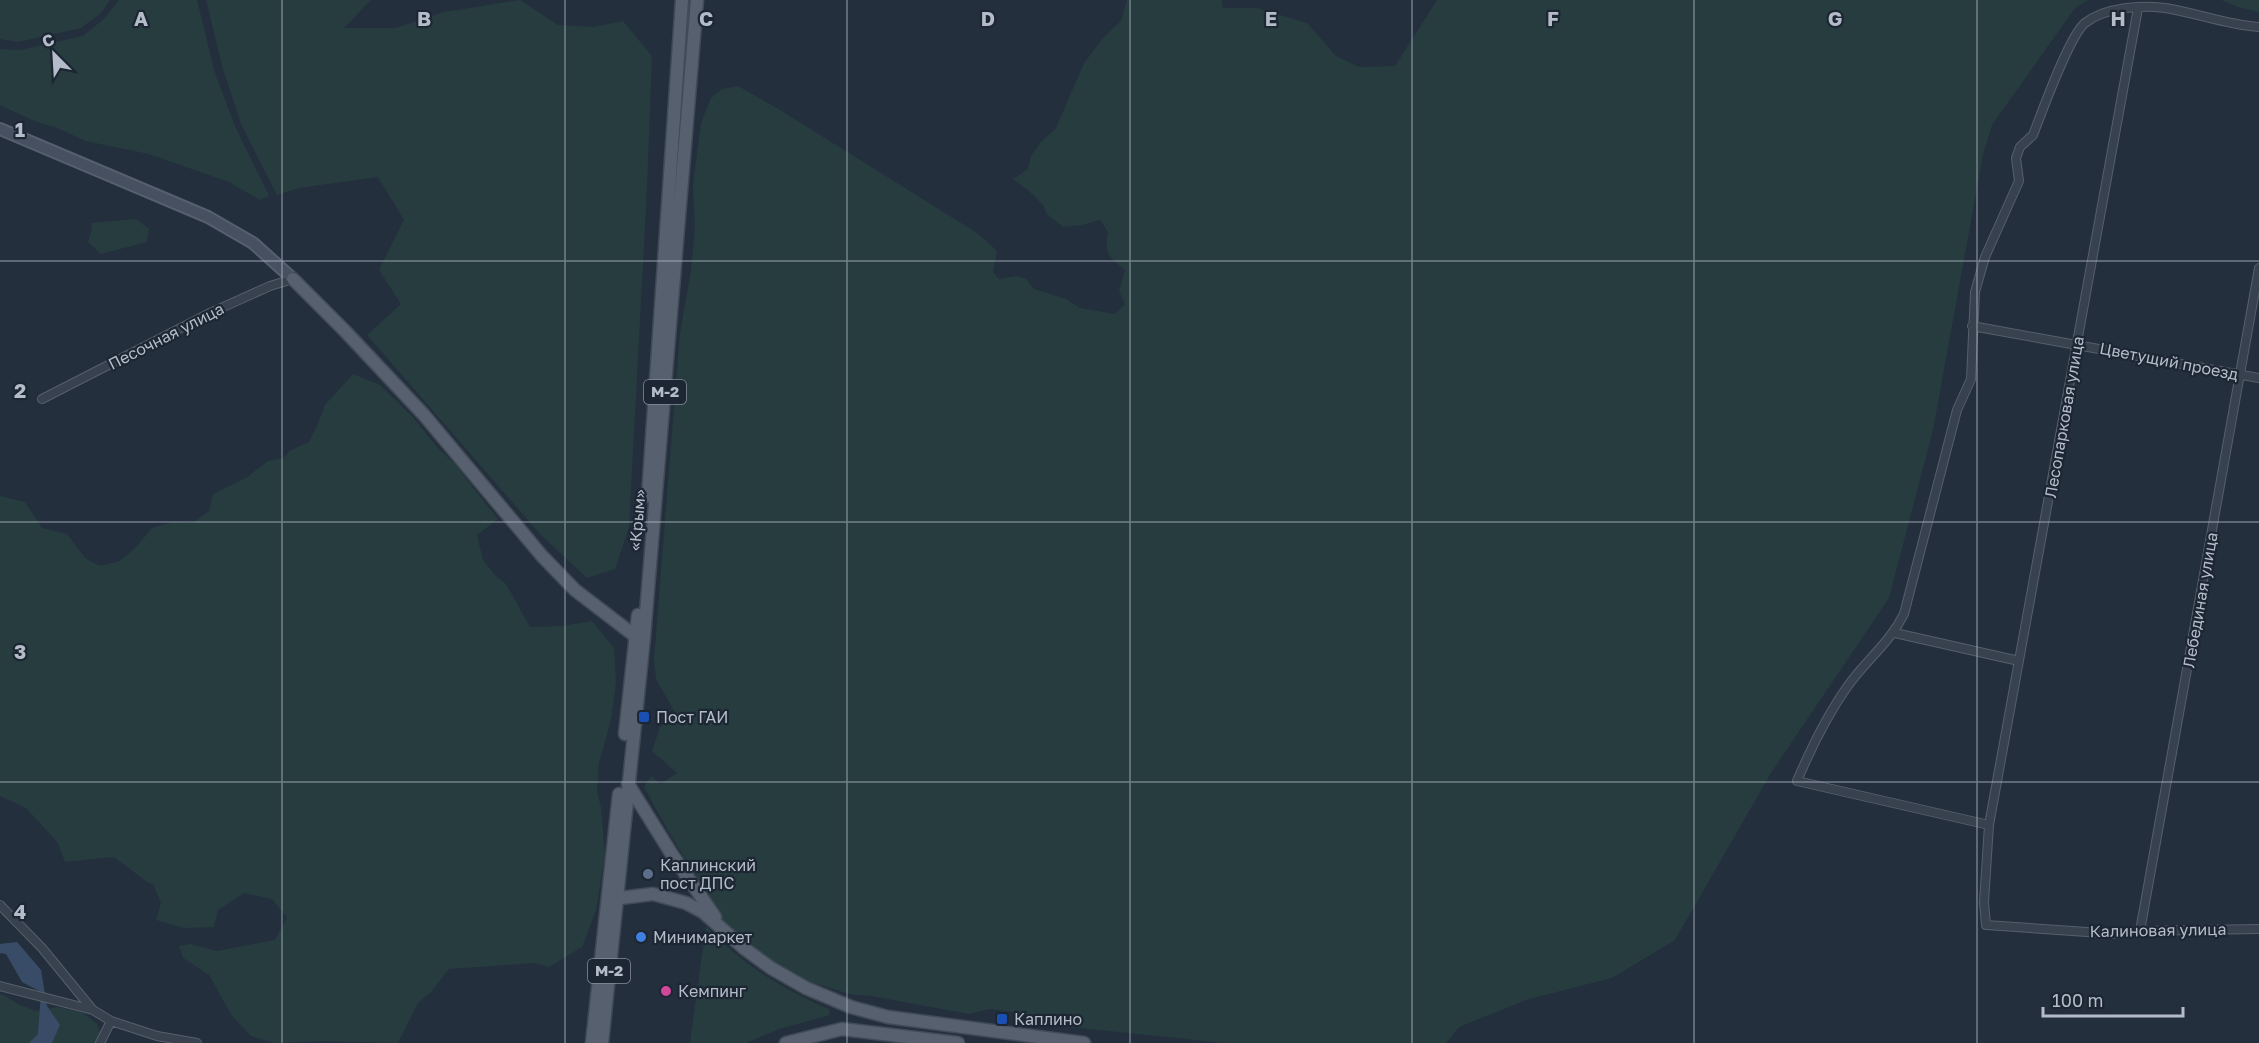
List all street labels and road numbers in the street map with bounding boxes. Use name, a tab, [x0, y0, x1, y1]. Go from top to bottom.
street label: Песочная улица	[105, 298, 227, 374]
street label: Лесопарковая улица	[2040, 334, 2088, 500]
street label: Цветущий проезд	[2098, 338, 2240, 384]
road number: М-2	[644, 380, 686, 404]
street label: «Крым»	[624, 488, 650, 552]
street label: Лебединая улица	[2178, 531, 2222, 669]
street label: Калиновая улица	[2090, 919, 2226, 941]
road number: М-2	[588, 959, 630, 983]

